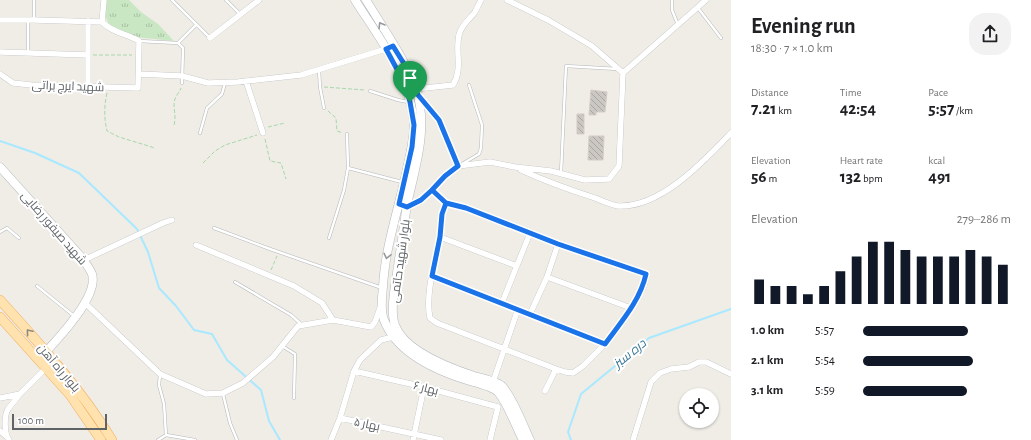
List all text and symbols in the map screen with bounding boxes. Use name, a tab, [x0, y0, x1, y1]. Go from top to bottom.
button: share	[969, 13, 1011, 55]
text: Evening run	[751, 15, 856, 37]
one-way arrow	[378, 22, 386, 29]
text: 18:30 · 7 × 1.0 km	[751, 42, 833, 55]
pin	[393, 61, 427, 102]
icon: arrive	[399, 67, 421, 89]
street label: شهید ایرج براتی	[31, 79, 105, 95]
text: Distance	[751, 87, 788, 98]
text: Time	[840, 87, 862, 98]
text: Pace	[928, 87, 948, 98]
text: 7.21	[751, 100, 776, 117]
text: 42:54	[840, 100, 876, 117]
text: 5:57	[928, 100, 954, 117]
text: km	[776, 105, 792, 116]
text: /km	[954, 105, 973, 116]
text: Elevation	[751, 155, 791, 166]
text: Heart rate	[840, 155, 883, 166]
text: kcal	[928, 155, 945, 166]
text: 56	[751, 168, 767, 185]
text: 132	[840, 168, 861, 185]
text: 491	[928, 168, 951, 185]
text: m	[767, 173, 777, 184]
text: bpm	[861, 173, 883, 184]
street label: شهید صیفور رضایی	[18, 189, 89, 268]
text: Elevation	[751, 213, 798, 226]
text: 279–286 m	[957, 213, 1011, 226]
street label: بلوار شهید حاتمی	[388, 219, 413, 304]
one-way arrow	[383, 252, 392, 259]
text: 1.0 km	[751, 324, 784, 337]
text: 5:57	[815, 324, 834, 337]
one-way arrow	[26, 329, 33, 336]
water label: دره سبز	[610, 337, 649, 372]
street label: بلوار راه آهن	[35, 341, 83, 395]
text: 2.1 km	[751, 354, 784, 367]
text: 5:54	[815, 354, 835, 367]
street label: بهار ۶	[412, 379, 440, 398]
text: 3.1 km	[751, 384, 783, 397]
text: 5:59	[815, 384, 835, 397]
map controls	[679, 388, 719, 428]
button: locate	[679, 388, 719, 428]
scale bar	[12, 412, 107, 431]
text: 100 m	[18, 415, 44, 426]
street label: بهار ۵	[353, 415, 381, 434]

